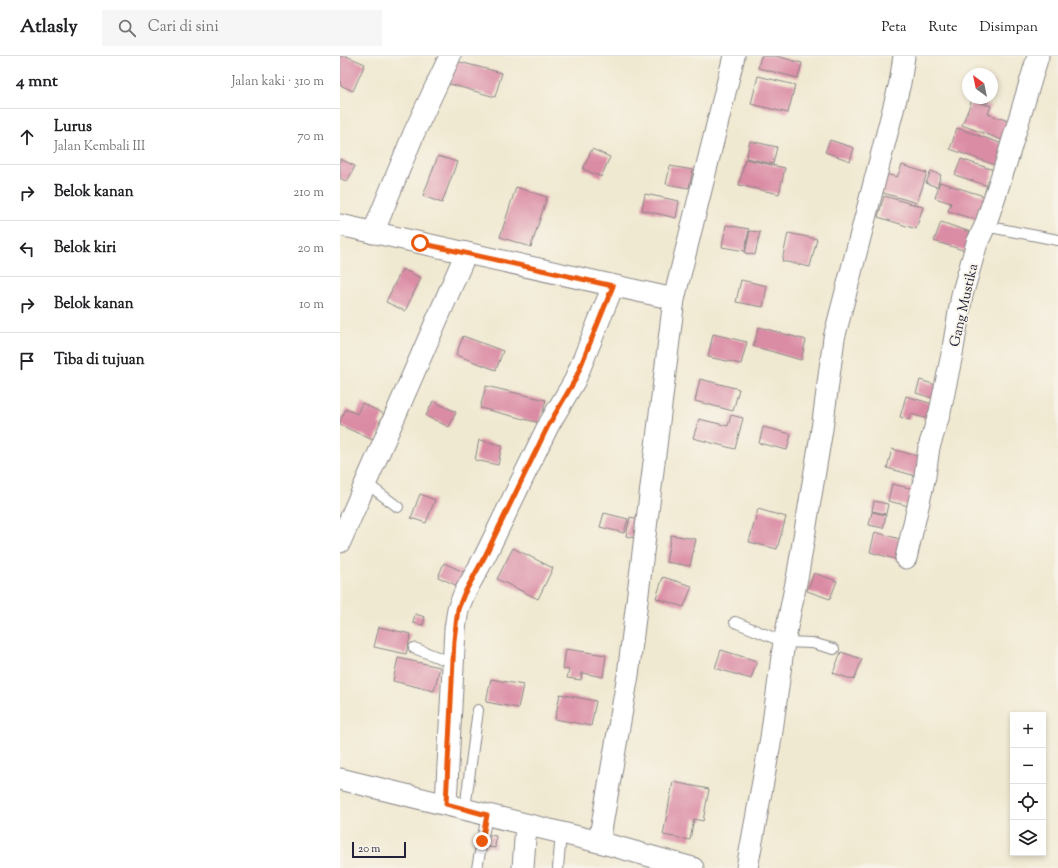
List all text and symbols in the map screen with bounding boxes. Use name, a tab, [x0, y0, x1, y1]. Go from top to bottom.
search box	[102, 10, 382, 46]
text: Atlasly	[20, 14, 78, 41]
icon: search	[116, 17, 138, 39]
text: Cari di sini	[148, 17, 219, 38]
text: Peta	[881, 18, 906, 38]
text: Rute	[928, 18, 958, 38]
text: Disimpan	[980, 18, 1038, 38]
north arrow	[962, 68, 998, 104]
text: 4 mnt	[16, 70, 58, 94]
text: Jalan kaki · 310 m	[232, 73, 324, 91]
text: Lurus	[54, 117, 92, 138]
icon: ahead	[16, 126, 38, 148]
text: 70 m	[297, 128, 324, 146]
text: Jalan Kembali III	[54, 138, 145, 156]
icon: right	[16, 182, 38, 204]
text: Belok kanan	[54, 182, 134, 203]
text: 210 m	[293, 184, 324, 202]
route start	[411, 234, 429, 252]
icon: left	[16, 238, 38, 260]
text: Belok kiri	[54, 238, 116, 259]
text: 20 m	[298, 240, 324, 258]
street label: Gang Mustika	[946, 261, 984, 349]
icon: right	[16, 294, 38, 316]
text: Belok kanan	[54, 294, 134, 315]
text: 10 m	[299, 296, 324, 314]
icon: arrive	[16, 350, 38, 372]
text: Tiba di tujuan	[54, 350, 145, 371]
map controls	[1010, 712, 1046, 856]
button: +	[1010, 712, 1046, 748]
button: −	[1010, 748, 1046, 784]
button: locate	[1010, 784, 1046, 820]
button: layers	[1010, 820, 1046, 856]
route end	[473, 832, 491, 850]
scale bar	[352, 840, 406, 859]
text: 20 m	[358, 841, 380, 857]

